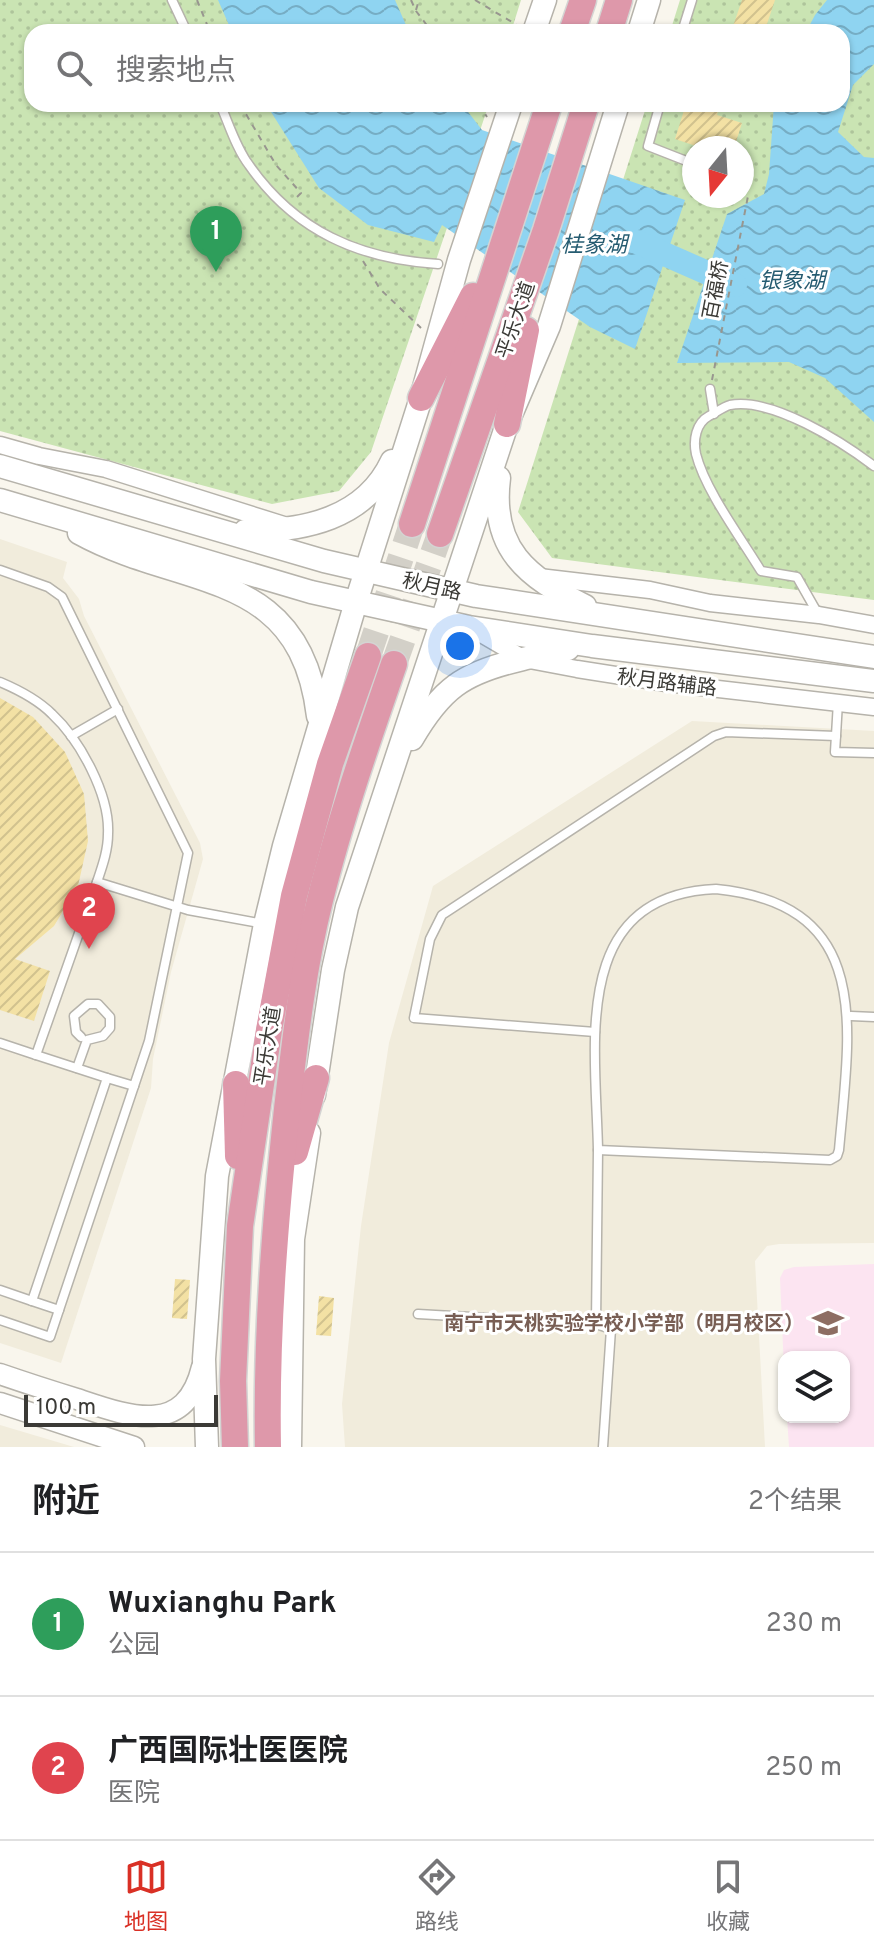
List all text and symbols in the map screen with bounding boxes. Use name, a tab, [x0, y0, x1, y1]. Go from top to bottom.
search box	[24, 24, 850, 112]
icon: search	[52, 46, 96, 90]
text: 搜索地点	[116, 54, 236, 91]
north arrow	[682, 136, 754, 208]
pin: 1	[190, 206, 242, 272]
water label: 桂象湖	[561, 233, 630, 260]
street label: 百福桥	[698, 258, 735, 322]
water label: 银象湖	[759, 269, 828, 296]
street label: 平乐大道	[492, 279, 542, 363]
street label: 秋月路	[399, 569, 464, 607]
your location	[440, 626, 480, 666]
street label: 秋月路辅路	[616, 665, 718, 703]
pin: 2	[63, 883, 115, 949]
street label: 平乐大道	[250, 1005, 288, 1088]
school or university icon: 南宁市天桃实验学校小学部（明月校区）	[811, 1306, 845, 1340]
place label: 南宁市天桃实验学校小学部（明月校区）	[444, 1312, 804, 1338]
map controls	[778, 1351, 850, 1423]
button: layers	[778, 1351, 850, 1423]
scale bar	[24, 1391, 218, 1427]
text: 100 m	[36, 1395, 96, 1422]
text: 附近	[32, 1482, 100, 1525]
text: 2个结果	[748, 1486, 842, 1519]
text: Wuxianghu Park	[108, 1586, 337, 1623]
text: 1	[53, 1608, 63, 1641]
text: 230 m	[766, 1608, 842, 1641]
text: 公园	[108, 1630, 160, 1663]
text: 广西国际壮医医院	[108, 1734, 348, 1771]
text: 2	[50, 1752, 66, 1785]
text: 250 m	[765, 1752, 842, 1785]
text: 医院	[108, 1778, 160, 1811]
tab: 地图	[124, 1855, 168, 1937]
tab: 路线	[415, 1855, 459, 1937]
tab: 收藏	[706, 1855, 750, 1937]

